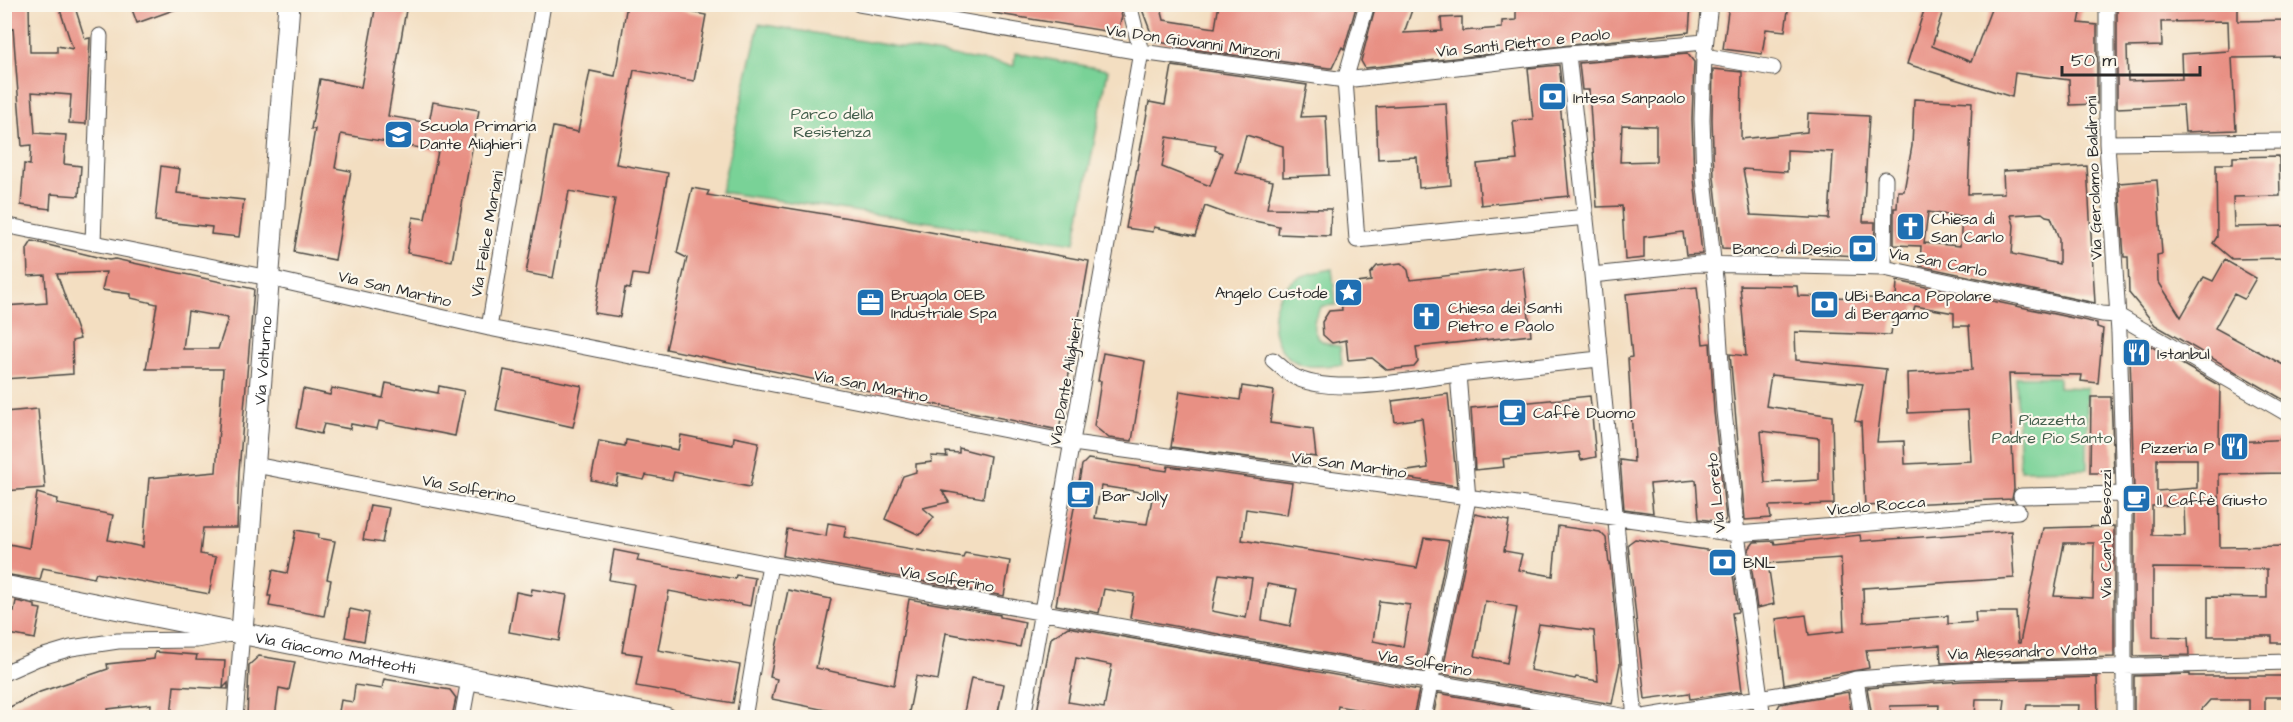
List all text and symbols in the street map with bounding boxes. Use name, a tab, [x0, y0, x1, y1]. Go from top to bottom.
street label: Via Don Giovanni Minzoni	[1104, 19, 1282, 65]
street label: Via Santi Pietro e Paolo	[1435, 23, 1611, 63]
scale bar	[2062, 39, 2200, 77]
text: 50 m	[2071, 48, 2116, 73]
bank icon: Intesa Sanpaolo	[1536, 81, 1568, 113]
place label: Intesa Sanpaolo	[1573, 87, 1685, 109]
street label: Via Gerolamo Baldironi	[2080, 95, 2108, 260]
park label: Parco della Resistenza	[791, 103, 873, 143]
place label: Scuola Primaria Dante Alighieri	[420, 115, 536, 156]
school or university icon: Scuola Primaria Dante Alighieri	[383, 118, 415, 150]
street label: Via Felice Mariani	[465, 169, 509, 299]
place label: Chiesa di San Carlo	[1931, 208, 2004, 248]
church icon: Chiesa di San Carlo	[1894, 211, 1926, 243]
bank icon: Banco di Desio	[1846, 232, 1878, 264]
place label: Banco di Desio	[1732, 238, 1841, 260]
street label: Via San Carlo	[1887, 242, 1989, 282]
street label: Via San Martino	[336, 265, 454, 313]
place icon: Angelo Custode	[1333, 276, 1365, 308]
place label: Angelo Custode	[1215, 282, 1328, 305]
place label: Brugola OEB Industriale Spa	[891, 284, 997, 324]
place label: UBi Banca Popolare di Bergamo	[1845, 285, 1992, 326]
office icon: Brugola OEB Industriale Spa	[854, 287, 886, 319]
bank icon: UBi Banca Popolare di Bergamo	[1808, 288, 1840, 320]
place label: Chiesa dei Santi Pietro e Paolo	[1448, 297, 1562, 337]
church icon: Chiesa dei Santi Pietro e Paolo	[1411, 300, 1443, 332]
street label: Via Volturno	[249, 316, 278, 406]
street label: Via Dante Alighieri	[1044, 316, 1089, 448]
restaurant icon: Istanbul	[2120, 337, 2152, 369]
place label: Istanbul	[2157, 343, 2210, 365]
street label: Via San Martino	[812, 364, 930, 408]
cafe icon: Caffè Duomo	[1496, 396, 1528, 428]
place label: Caffè Duomo	[1533, 402, 1635, 424]
park label: Piazzetta Padre Pio Santo	[1992, 409, 2112, 449]
restaurant icon: Pizzeria P	[2219, 431, 2251, 463]
place label: Pizzeria P	[2141, 437, 2214, 459]
street label: Via San Martino	[1290, 446, 1408, 484]
street label: Via Loreto	[1701, 452, 1731, 534]
street label: Via Solferino	[420, 469, 518, 509]
street label: Via Carlo Besozzi	[2095, 469, 2117, 598]
cafe icon: Bar Jolly	[1065, 479, 1097, 511]
cafe icon: Il Caffè Giusto	[2120, 483, 2152, 515]
place label: Bar Jolly	[1102, 485, 1168, 508]
place label: Il Caffè Giusto	[2157, 489, 2267, 511]
street label: Vicolo Rocca	[1826, 491, 1926, 521]
bank icon: BNL	[1706, 546, 1738, 578]
place label: BNL	[1743, 552, 1775, 574]
street label: Via Solferino	[898, 560, 996, 598]
street label: Via Giacomo Matteotti	[253, 626, 418, 680]
street label: Via Alessandro Volta	[1947, 638, 2097, 666]
street label: Via Solferino	[1376, 644, 1474, 682]

